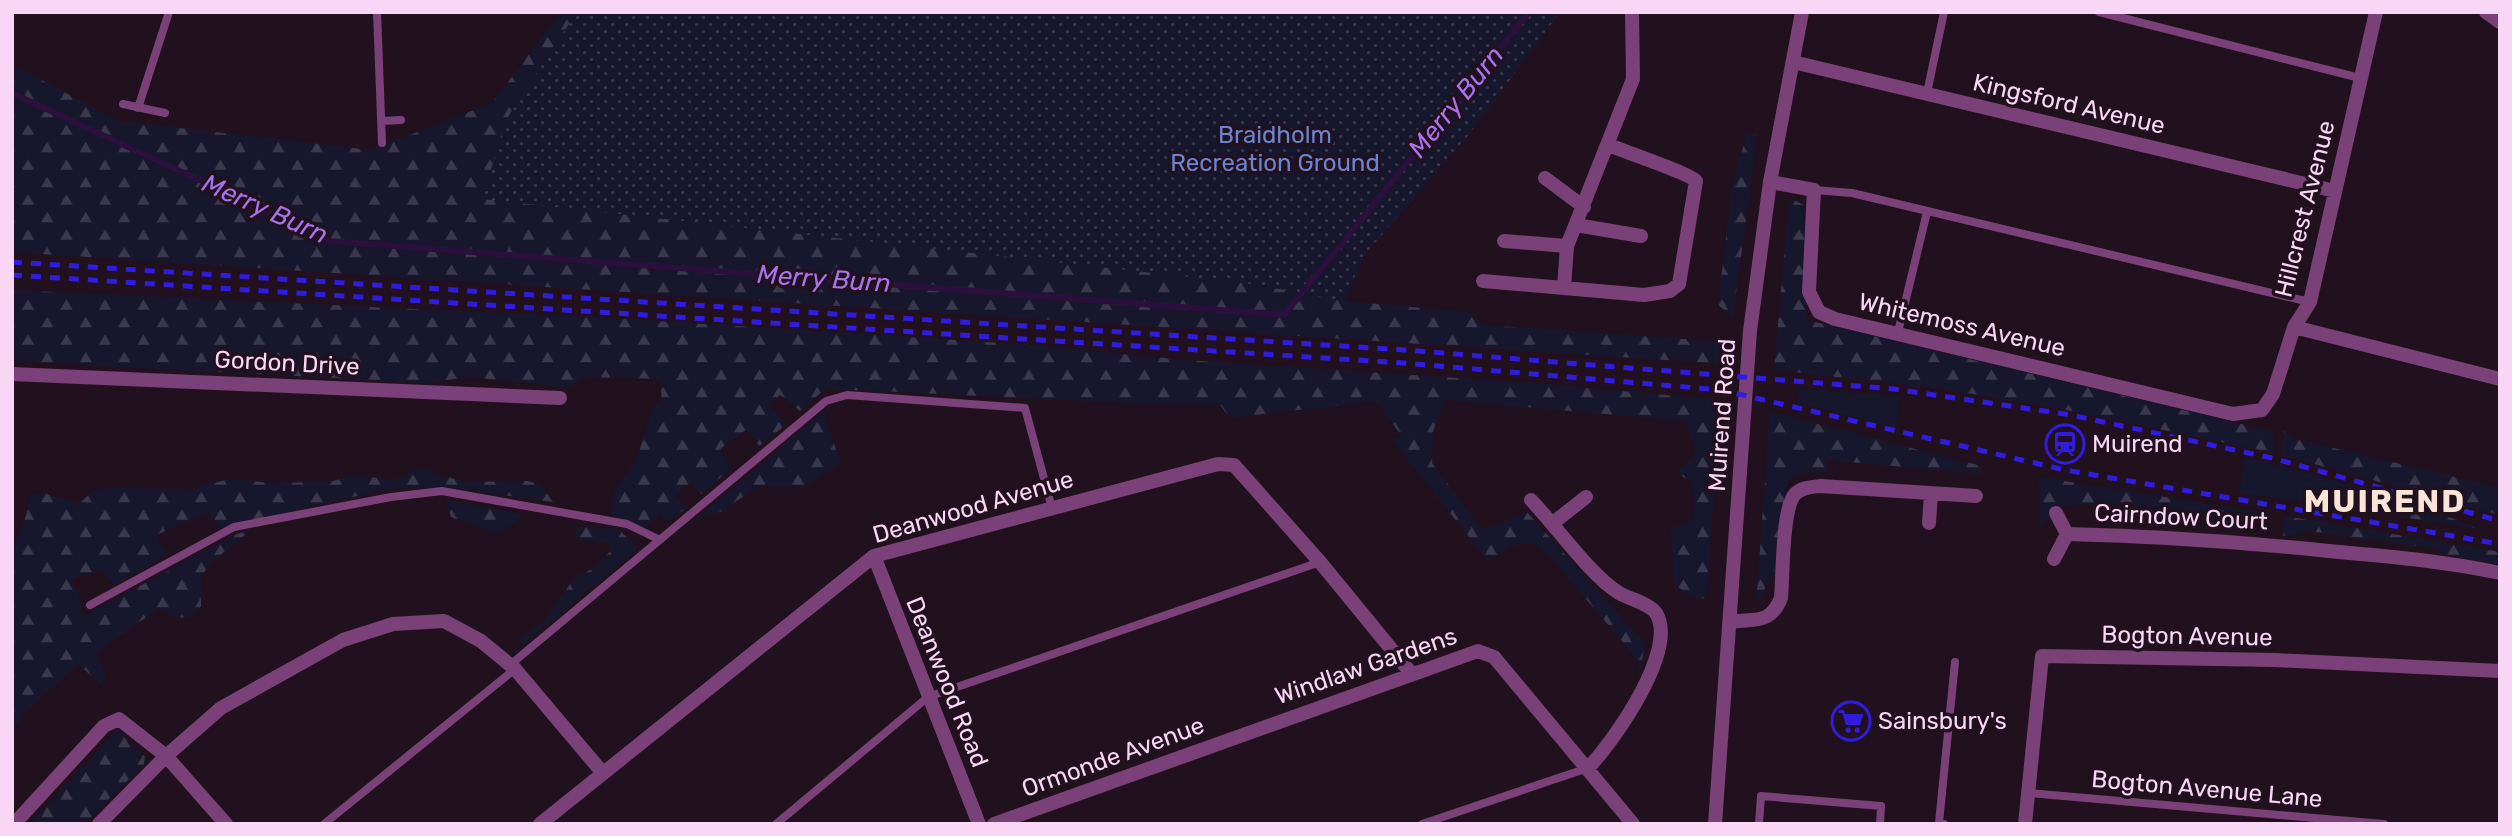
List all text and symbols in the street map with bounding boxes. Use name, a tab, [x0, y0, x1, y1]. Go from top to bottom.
water label: Merry Burn	[1402, 40, 1510, 164]
street label: Kingsford Avenue	[1970, 68, 2168, 140]
street label: Hillcrest Avenue	[2270, 118, 2340, 300]
park label: Braidholm Recreation Ground	[1170, 121, 1380, 177]
water label: Merry Burn	[197, 168, 333, 250]
water label: Merry Burn	[756, 259, 892, 299]
street label: Whitemoss Avenue	[1856, 288, 2068, 362]
street label: Muirend Road	[1703, 338, 1741, 492]
street label: Gordon Drive	[214, 345, 360, 381]
station icon: Muirend	[2044, 423, 2086, 465]
place label: Muirend	[2092, 430, 2182, 458]
street label: Deanwood Avenue	[869, 465, 1077, 549]
district label: MUIREND	[2304, 482, 2466, 520]
street label: Cairndow Court	[2094, 498, 2268, 536]
street label: Deanwood Road	[900, 593, 994, 771]
street label: Bogton Avenue	[2101, 621, 2273, 651]
street label: Windlaw Gardens	[1271, 622, 1461, 710]
supermarket icon: Sainsbury's	[1830, 700, 1872, 742]
place label: Sainsbury's	[1878, 707, 2007, 735]
street label: Ormonde Avenue	[1018, 711, 1208, 803]
street label: Bogton Avenue Lane	[2090, 765, 2324, 813]

